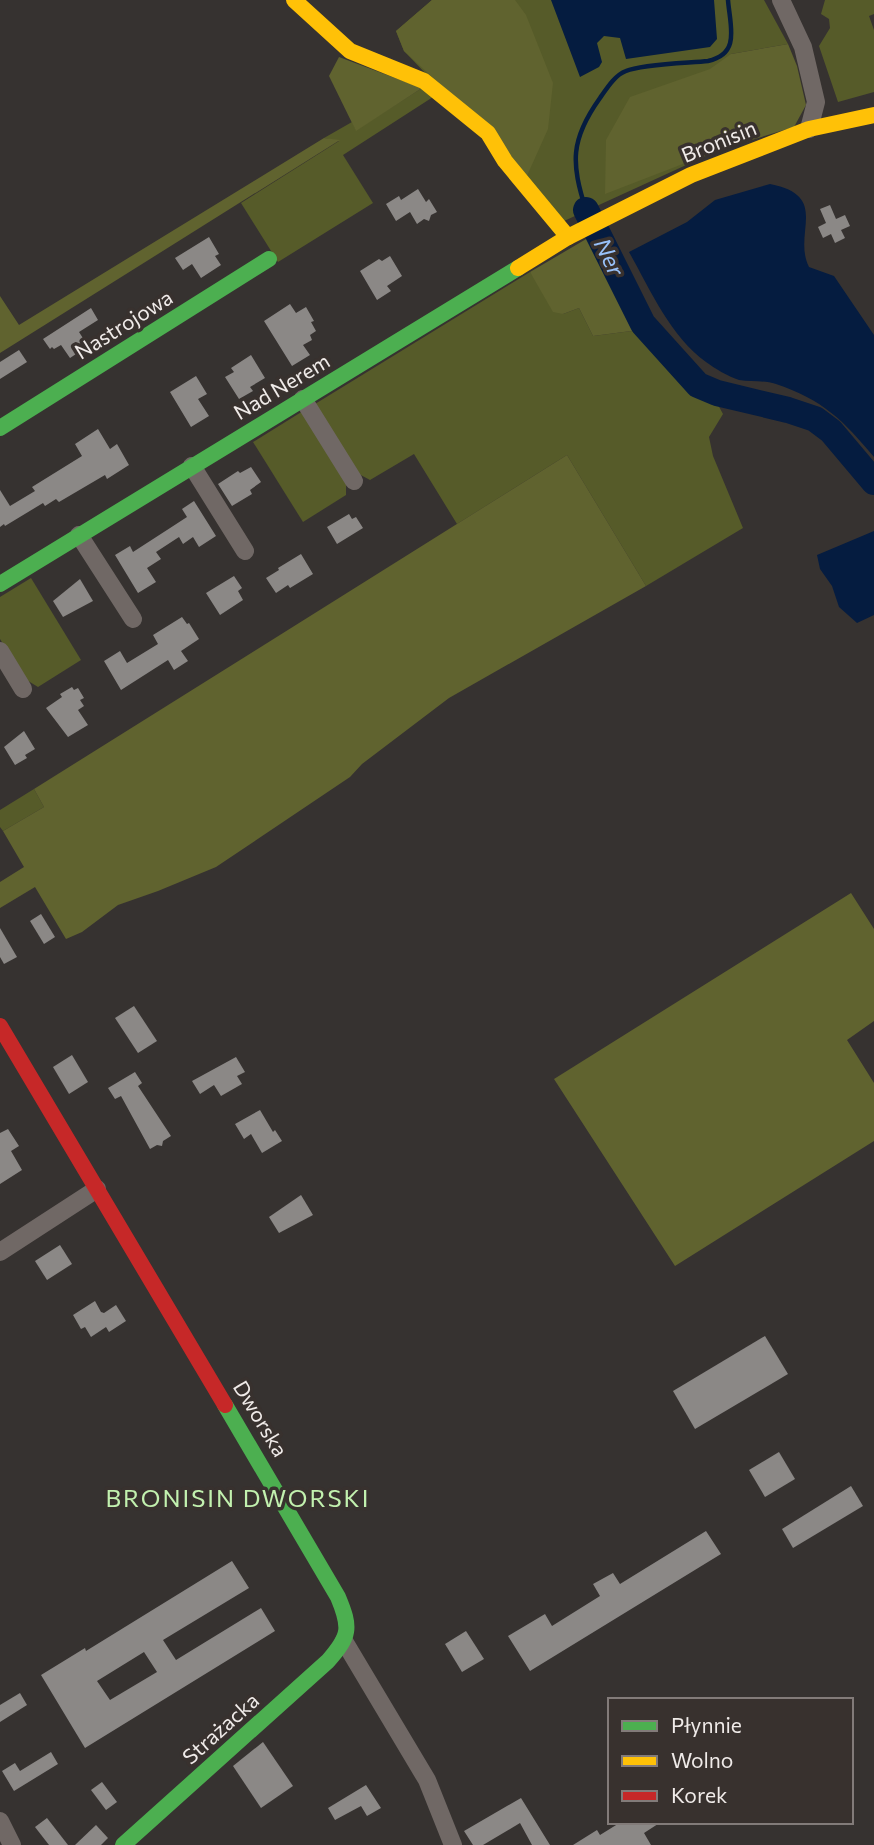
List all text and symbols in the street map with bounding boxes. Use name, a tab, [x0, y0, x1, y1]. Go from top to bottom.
street label: Bronisin	[677, 114, 760, 167]
water label: Ner	[589, 233, 631, 281]
street label: Nastrojowa	[70, 284, 177, 364]
street label: Nad Nerem	[229, 347, 334, 424]
street label: Dworska	[229, 1376, 294, 1461]
district label: BRONISIN DWORSKI	[106, 1483, 370, 1512]
street label: Strażacka	[177, 1687, 263, 1769]
legend	[608, 1698, 853, 1824]
text: Płynnie	[671, 1712, 742, 1737]
text: Wolno	[671, 1747, 733, 1772]
text: Korek	[671, 1782, 727, 1807]

